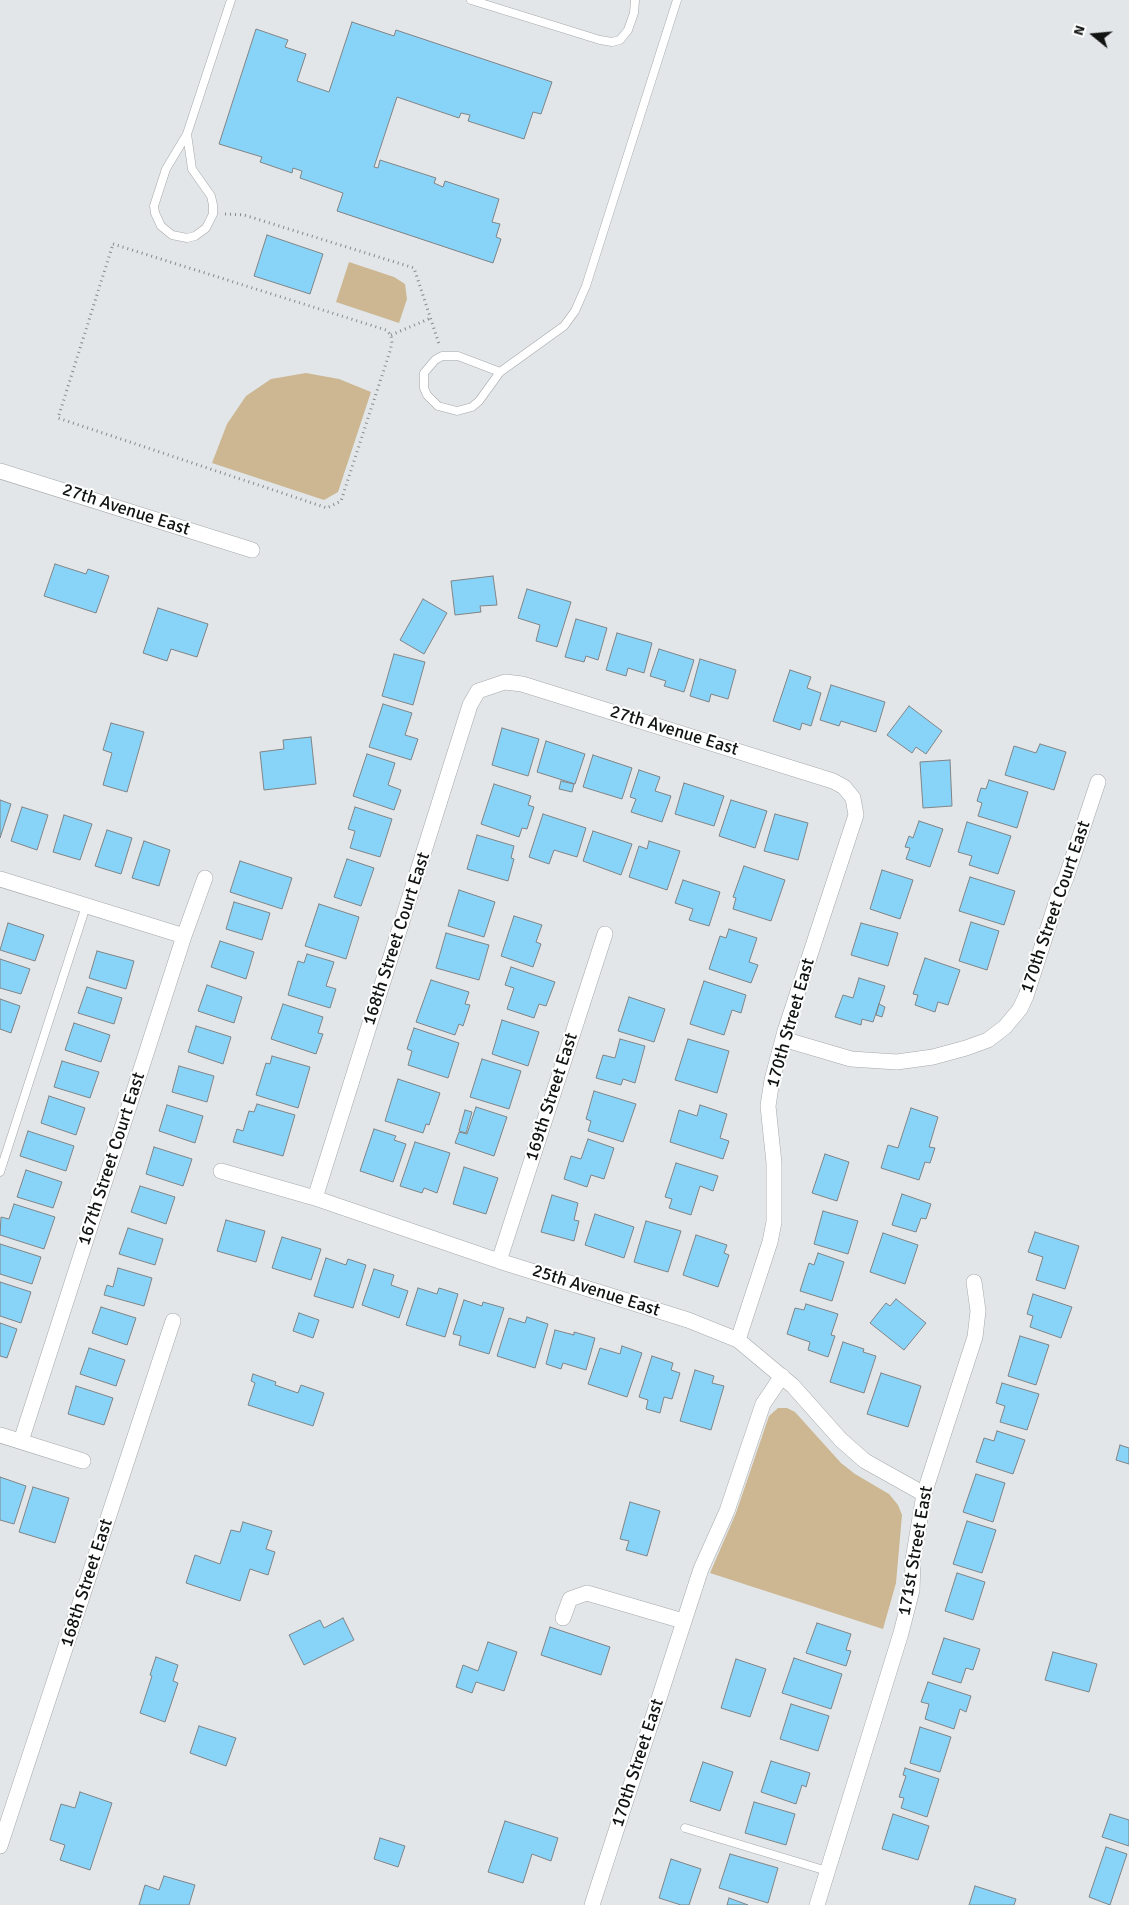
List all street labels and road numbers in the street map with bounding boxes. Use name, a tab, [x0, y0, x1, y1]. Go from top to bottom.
street label: 27th Avenue East	[59, 479, 193, 541]
street label: 27th Avenue East	[607, 701, 741, 761]
street label: 170th Street Court East	[1016, 818, 1096, 996]
street label: 168th Street Court East	[359, 850, 435, 1028]
street label: 170th Street East	[762, 956, 820, 1090]
street label: 169th Street East	[521, 1030, 583, 1164]
street label: 167th Street Court East	[74, 1070, 150, 1248]
street label: 25th Avenue East	[529, 1260, 663, 1322]
street label: 171st Street East	[894, 1484, 938, 1618]
street label: 168th Street East	[56, 1516, 118, 1650]
street label: 170th Street East	[607, 1696, 669, 1830]

